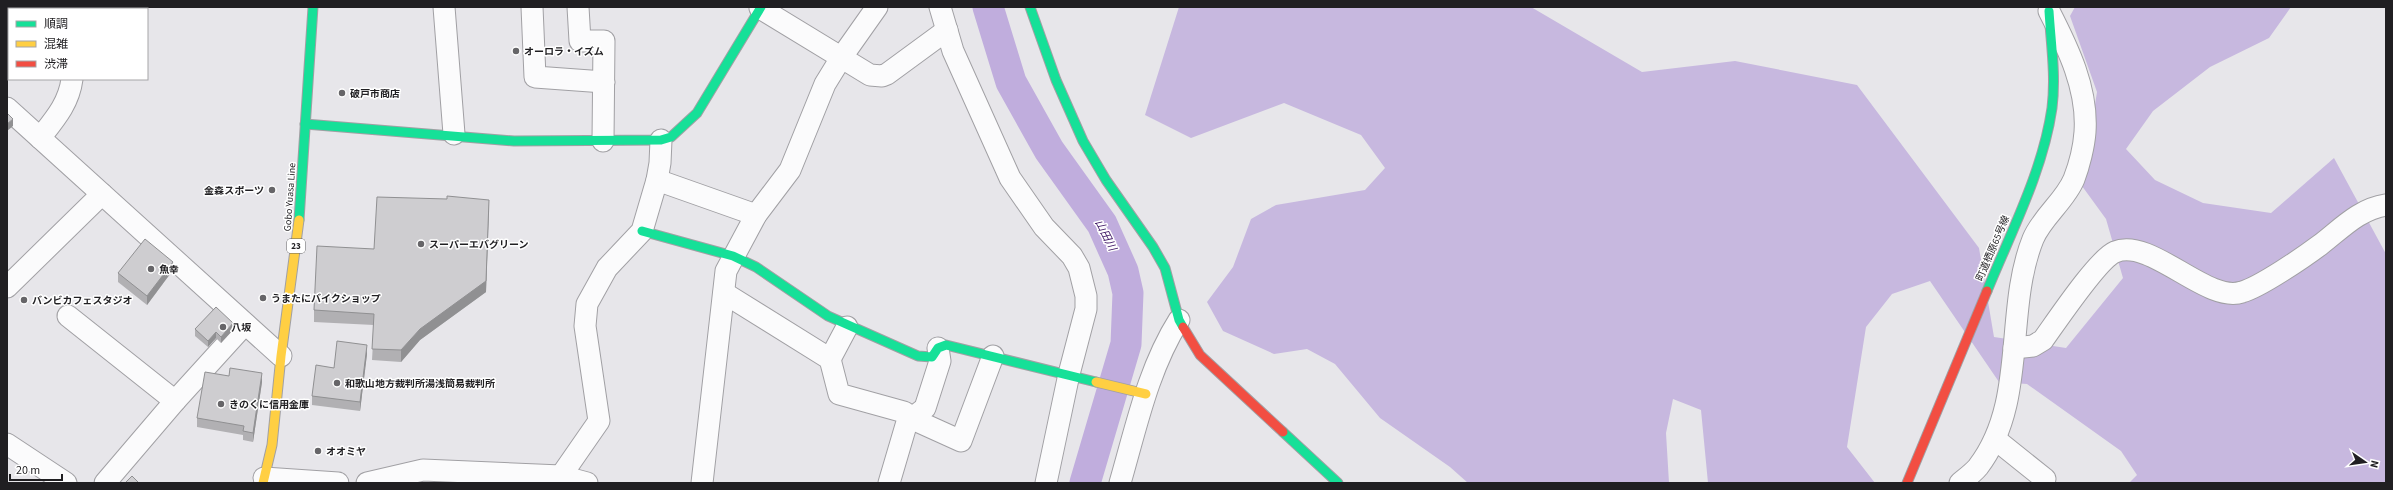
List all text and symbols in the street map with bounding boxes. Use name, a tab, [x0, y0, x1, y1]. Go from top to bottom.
legend	[8, 8, 148, 80]
text: 順調	[44, 16, 68, 33]
text: 混雑	[44, 36, 68, 53]
place label: オーロラ・イズム	[524, 45, 604, 59]
marker: オーロラ・イズム	[511, 46, 521, 56]
text: 渋滞	[44, 56, 68, 73]
place label: 破戸市商店	[350, 87, 400, 101]
marker: 破戸市商店	[337, 88, 347, 98]
street label: Gobo Yuasa Line	[281, 162, 299, 232]
place label: 金森スポーツ	[204, 184, 264, 198]
marker: 金森スポーツ	[267, 185, 277, 195]
street label: 町道栖原65号線	[1973, 213, 2013, 283]
water label: 山田川	[1091, 217, 1120, 254]
place label: スーパーエバグリーン	[429, 238, 528, 252]
road number: 23	[287, 239, 305, 253]
marker: スーパーエバグリーン	[416, 239, 426, 249]
place label: 魚幸	[159, 263, 179, 277]
marker: 魚幸	[146, 264, 156, 274]
place label: うまたにバイクショップ	[271, 292, 381, 306]
marker: うまたにバイクショップ	[258, 293, 268, 303]
place label: バンビカフェスタジオ	[32, 294, 133, 308]
marker: バンビカフェスタジオ	[19, 295, 29, 305]
place label: 八坂	[231, 321, 252, 335]
marker: 八坂	[218, 322, 228, 332]
place label: 和歌山地方裁判所湯浅簡易裁判所	[345, 377, 495, 391]
marker: 和歌山地方裁判所湯浅簡易裁判所	[332, 378, 342, 388]
place label: きのくに信用金庫	[229, 398, 309, 412]
marker: きのくに信用金庫	[216, 399, 226, 409]
north arrow	[2345, 442, 2385, 482]
place label: オオミヤ	[326, 445, 366, 459]
marker: オオミヤ	[313, 446, 323, 456]
scale bar	[10, 456, 62, 482]
text: N	[2366, 459, 2382, 469]
text: 20 m	[16, 462, 40, 479]

